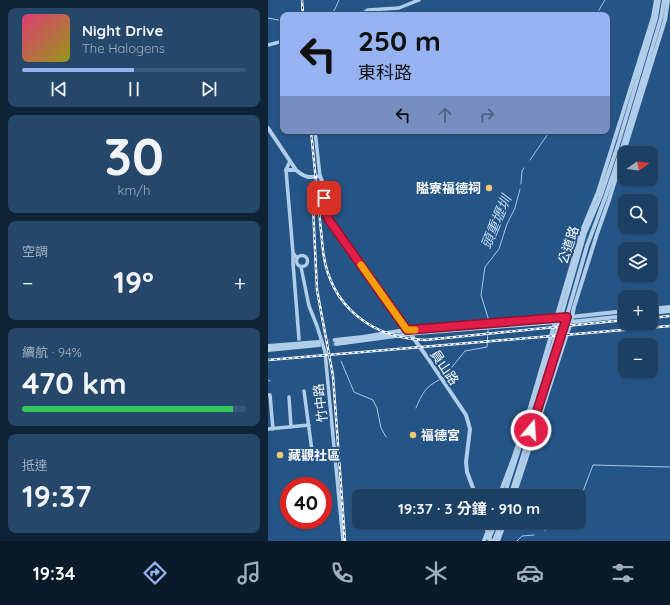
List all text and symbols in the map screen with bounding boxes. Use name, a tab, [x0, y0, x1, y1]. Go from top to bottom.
text: Night Drive	[82, 21, 163, 40]
text: 250 m	[358, 23, 441, 58]
icon: left	[292, 28, 344, 80]
text: The Halogens	[82, 40, 165, 56]
text: 東科路	[358, 61, 412, 84]
icon: previous	[48, 78, 70, 100]
icon: pause	[123, 78, 145, 100]
icon: next	[198, 78, 220, 100]
icon: left	[392, 104, 414, 126]
icon: ahead	[434, 104, 456, 126]
icon: right	[476, 104, 498, 126]
text: 30	[104, 123, 164, 188]
north arrow	[618, 146, 658, 186]
map controls	[618, 146, 658, 378]
place label: 隘寮福德祠	[416, 180, 481, 196]
pin	[307, 181, 341, 215]
text: km/h	[118, 182, 150, 198]
marker: 隘寮福德祠	[484, 183, 494, 193]
icon: arrive	[313, 187, 335, 209]
water label: 頭重壢圳	[477, 191, 516, 251]
button: search	[618, 194, 658, 234]
street label: 公道路	[554, 224, 582, 266]
button: layers	[618, 242, 658, 282]
text: 空調	[22, 243, 48, 259]
text: 19°	[113, 263, 154, 301]
text: −	[22, 269, 33, 297]
text: +	[234, 269, 246, 297]
button: +	[618, 290, 658, 330]
button: −	[618, 338, 658, 378]
text: 續航 · 94%	[22, 344, 82, 360]
street label: 員山路	[427, 346, 463, 388]
text: 470 km	[22, 364, 127, 402]
street label: 竹中路	[310, 383, 330, 423]
position arrow	[510, 409, 552, 451]
place label: 福德宮	[421, 427, 460, 443]
marker: 福德宮	[408, 430, 418, 440]
place label: 藏觀社區	[288, 447, 340, 463]
marker: 藏觀社區	[275, 450, 285, 460]
text: 抵達	[22, 457, 48, 473]
text: 19:37	[22, 477, 91, 515]
speed limit sign: 40	[280, 477, 332, 529]
text: 19:37 · 3 分鐘 · 910 m	[398, 499, 540, 518]
icon: directions	[141, 559, 169, 587]
icon: music	[235, 559, 263, 587]
icon: phone	[328, 559, 356, 587]
icon: climate	[422, 559, 450, 587]
icon: car	[516, 559, 544, 587]
icon: filters	[609, 559, 637, 587]
text: 19:34	[33, 562, 75, 585]

